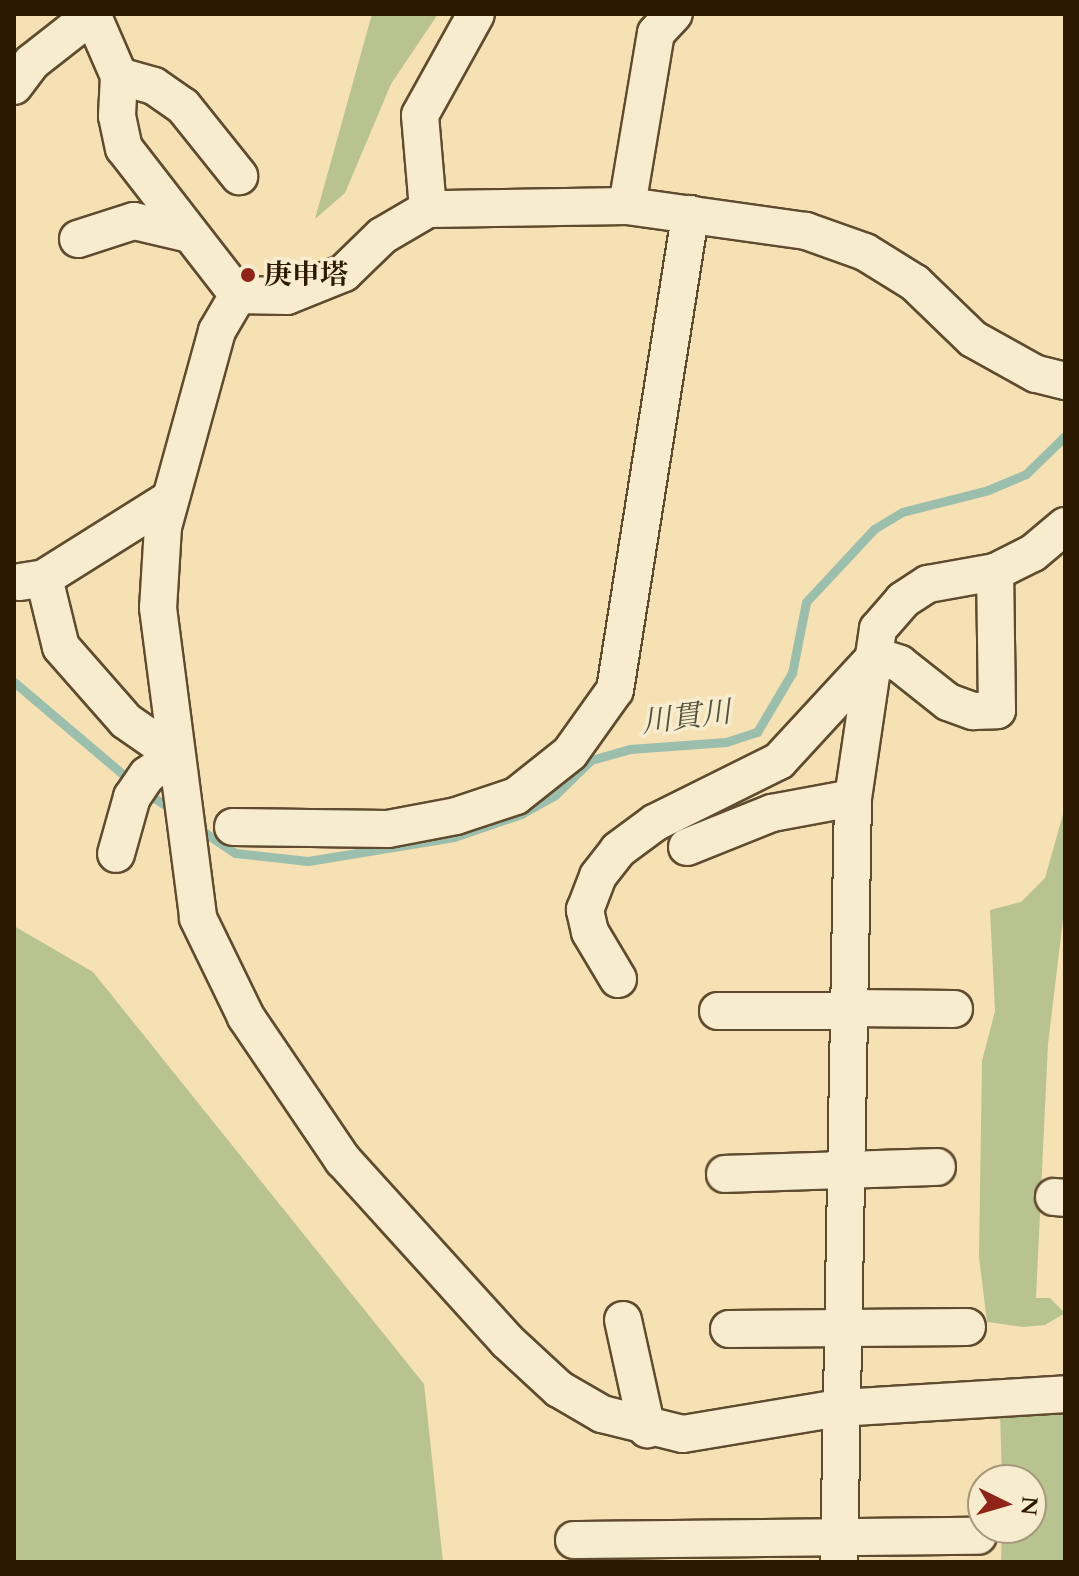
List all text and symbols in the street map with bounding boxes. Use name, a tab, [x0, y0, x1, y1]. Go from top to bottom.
place label: 庚申塔	[264, 258, 348, 292]
marker: 庚申塔	[239, 266, 257, 284]
water label: 川貫川	[639, 695, 733, 741]
north arrow	[967, 1464, 1047, 1544]
text: N	[1013, 1495, 1045, 1517]

